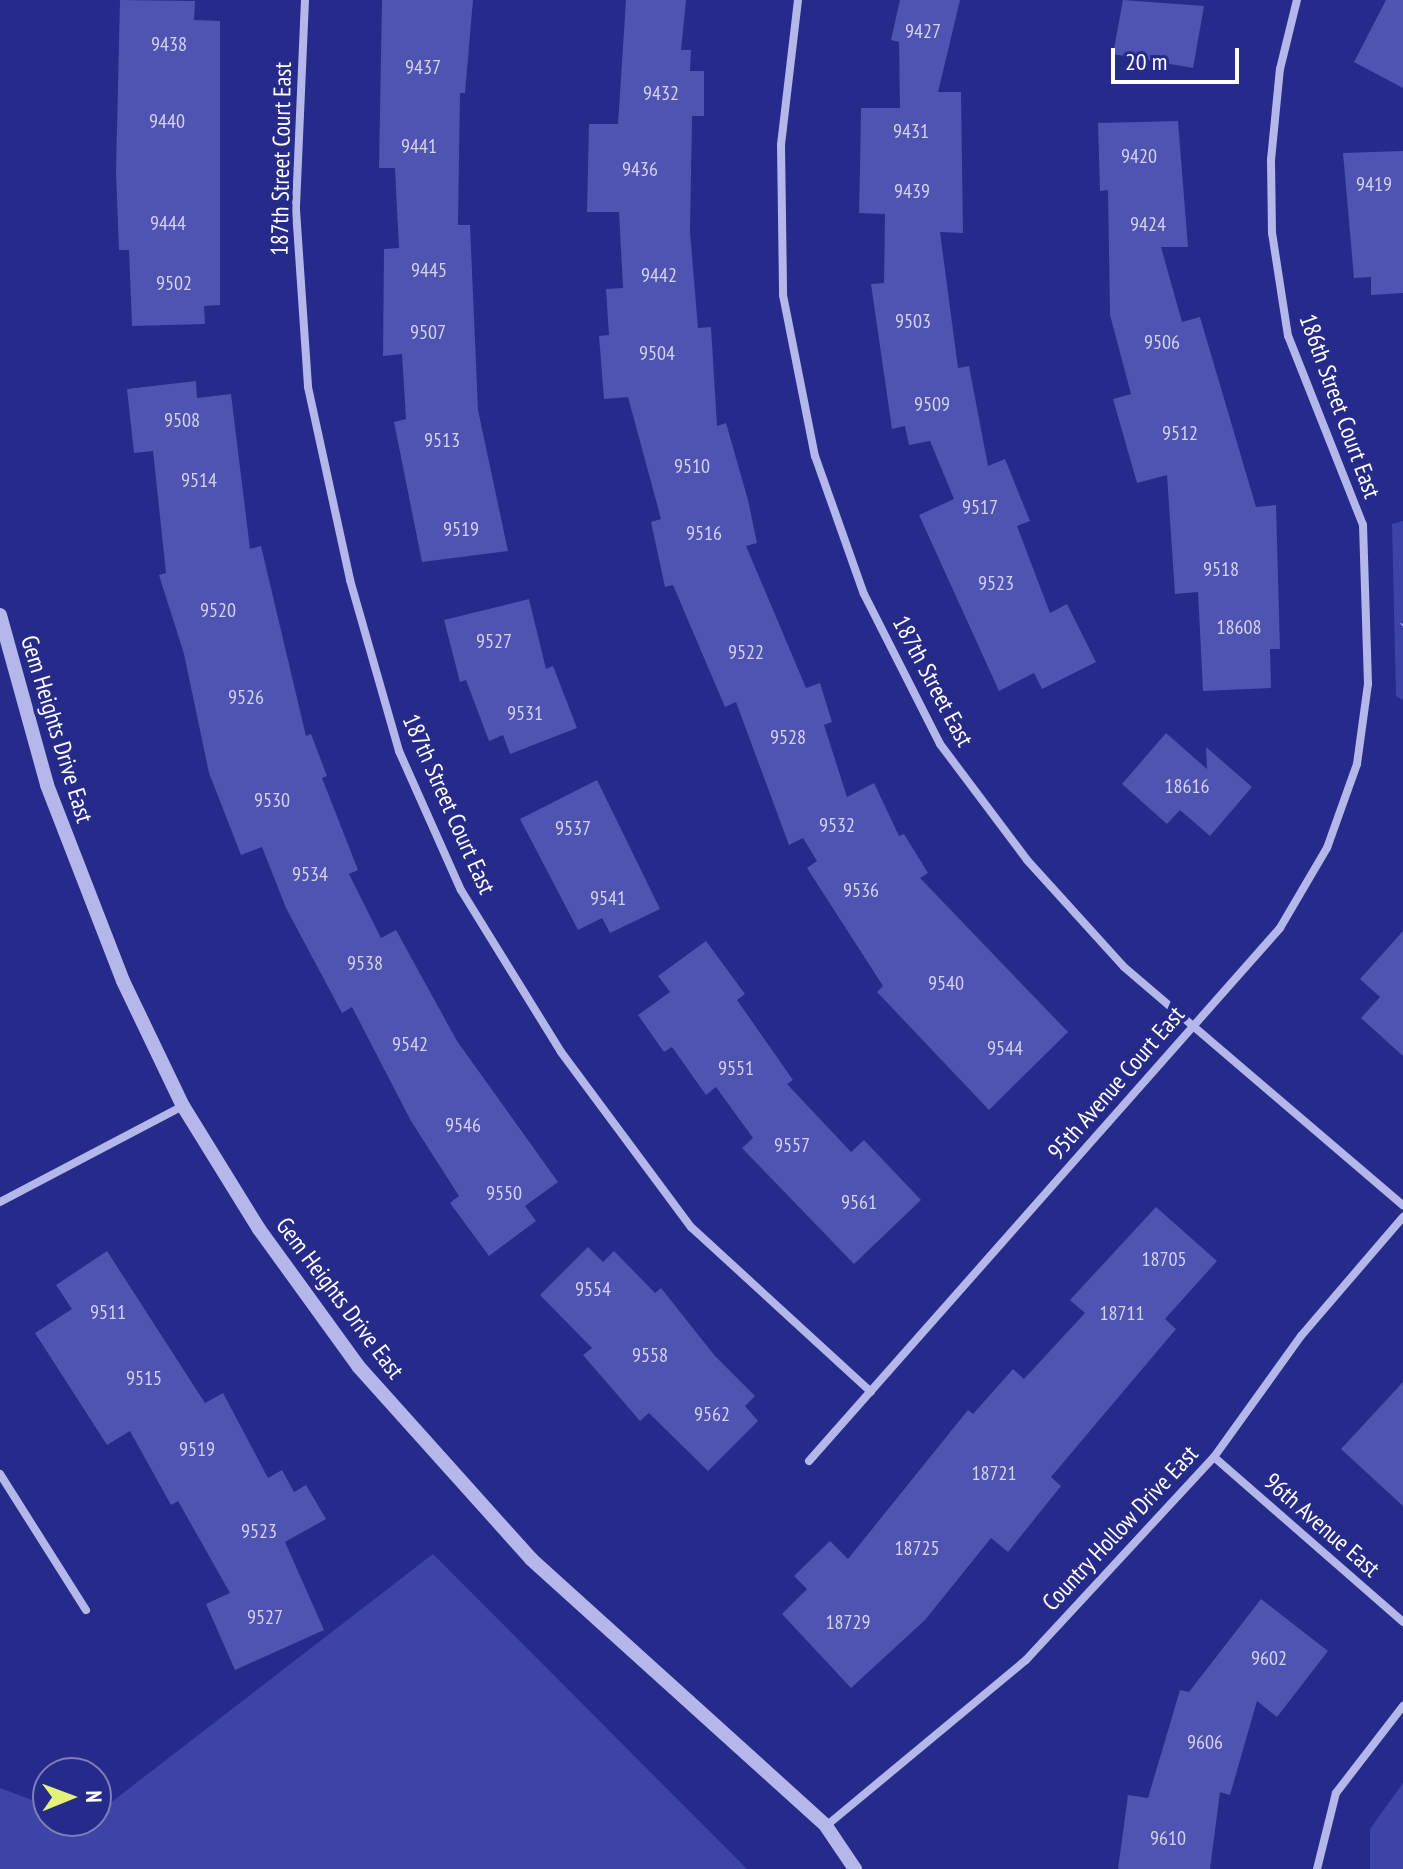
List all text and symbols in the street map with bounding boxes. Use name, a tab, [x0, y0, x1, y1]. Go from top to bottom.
house number: 9427	[905, 19, 941, 43]
house number: 9438	[151, 32, 187, 56]
scale bar	[1115, 32, 1243, 82]
text: 20 m	[1125, 46, 1167, 77]
house number: 9437	[405, 55, 441, 79]
street label: 187th Street Court East	[265, 62, 297, 256]
house number: 9432	[643, 81, 679, 105]
house number: 9440	[149, 109, 185, 133]
house number: 9431	[893, 119, 929, 143]
house number: 9441	[401, 134, 437, 158]
house number: 9420	[1121, 144, 1157, 168]
house number: 9436	[622, 157, 658, 181]
house number: 9419	[1356, 172, 1392, 196]
house number: 9439	[894, 179, 930, 203]
house number: 9444	[150, 211, 186, 235]
house number: 9424	[1130, 212, 1166, 236]
house number: 9445	[411, 258, 447, 282]
house number: 9442	[641, 263, 677, 287]
house number: 9502	[156, 271, 192, 295]
house number: 9503	[895, 309, 931, 333]
street label: 186th Street Court East	[1293, 310, 1387, 502]
house number: 9507	[410, 320, 446, 344]
house number: 9506	[1144, 330, 1180, 354]
house number: 9504	[639, 341, 675, 365]
house number: 9509	[914, 392, 950, 416]
house number: 9508	[164, 408, 200, 432]
house number: 9512	[1162, 421, 1198, 445]
house number: 9513	[424, 428, 460, 452]
house number: 9510	[674, 454, 710, 478]
house number: 9514	[181, 468, 217, 492]
house number: 9517	[962, 495, 998, 519]
house number: 9519	[443, 517, 479, 541]
house number: 9516	[686, 521, 722, 545]
house number: 9518	[1203, 557, 1239, 581]
house number: 9523	[978, 571, 1014, 595]
house number: 9520	[200, 598, 236, 622]
street label: 187th Street East	[887, 611, 979, 751]
house number: 18608	[1217, 615, 1261, 639]
house number: 9527	[476, 629, 512, 653]
street label: Gem Heights Drive East	[15, 632, 99, 826]
house number: 9522	[728, 640, 764, 664]
house number: 9526	[228, 685, 264, 709]
house number: 9531	[507, 701, 543, 725]
street label: 187th Street Court East	[396, 710, 502, 898]
house number: 9528	[770, 725, 806, 749]
house number: 18616	[1165, 774, 1209, 798]
house number: 9530	[254, 788, 290, 812]
house number: 9532	[819, 813, 855, 837]
house number: 9537	[555, 816, 591, 840]
house number: 9534	[292, 862, 328, 886]
house number: 9536	[843, 878, 879, 902]
house number: 9541	[590, 886, 626, 910]
house number: 9538	[347, 951, 383, 975]
house number: 9540	[928, 971, 964, 995]
street label: 95th Avenue Court East	[1041, 1000, 1191, 1166]
house number: 9542	[392, 1032, 428, 1056]
house number: 9544	[987, 1036, 1023, 1060]
house number: 9551	[718, 1056, 754, 1080]
house number: 9546	[445, 1113, 481, 1137]
house number: 9557	[774, 1133, 810, 1157]
house number: 9550	[486, 1181, 522, 1205]
house number: 9561	[841, 1190, 877, 1214]
street label: Gem Heights Drive East	[270, 1212, 410, 1384]
house number: 18705	[1142, 1247, 1186, 1271]
house number: 9554	[575, 1277, 611, 1301]
house number: 9511	[90, 1300, 126, 1324]
house number: 18711	[1100, 1301, 1144, 1325]
house number: 9558	[632, 1343, 668, 1367]
house number: 9515	[126, 1366, 162, 1390]
house number: 9562	[694, 1402, 730, 1426]
house number: 9519	[179, 1437, 215, 1461]
street label: Country Hollow Drive East	[1036, 1439, 1204, 1617]
house number: 18721	[972, 1461, 1016, 1485]
street label: 96th Avenue East	[1258, 1467, 1386, 1583]
house number: 9523	[241, 1519, 277, 1543]
house number: 18725	[895, 1536, 939, 1560]
house number: 9527	[247, 1605, 283, 1629]
house number: 18729	[826, 1610, 870, 1634]
house number: 9602	[1251, 1646, 1287, 1670]
house number: 9606	[1187, 1730, 1223, 1754]
north arrow	[32, 1757, 112, 1837]
text: N	[80, 1790, 108, 1803]
house number: 9610	[1150, 1826, 1186, 1850]

